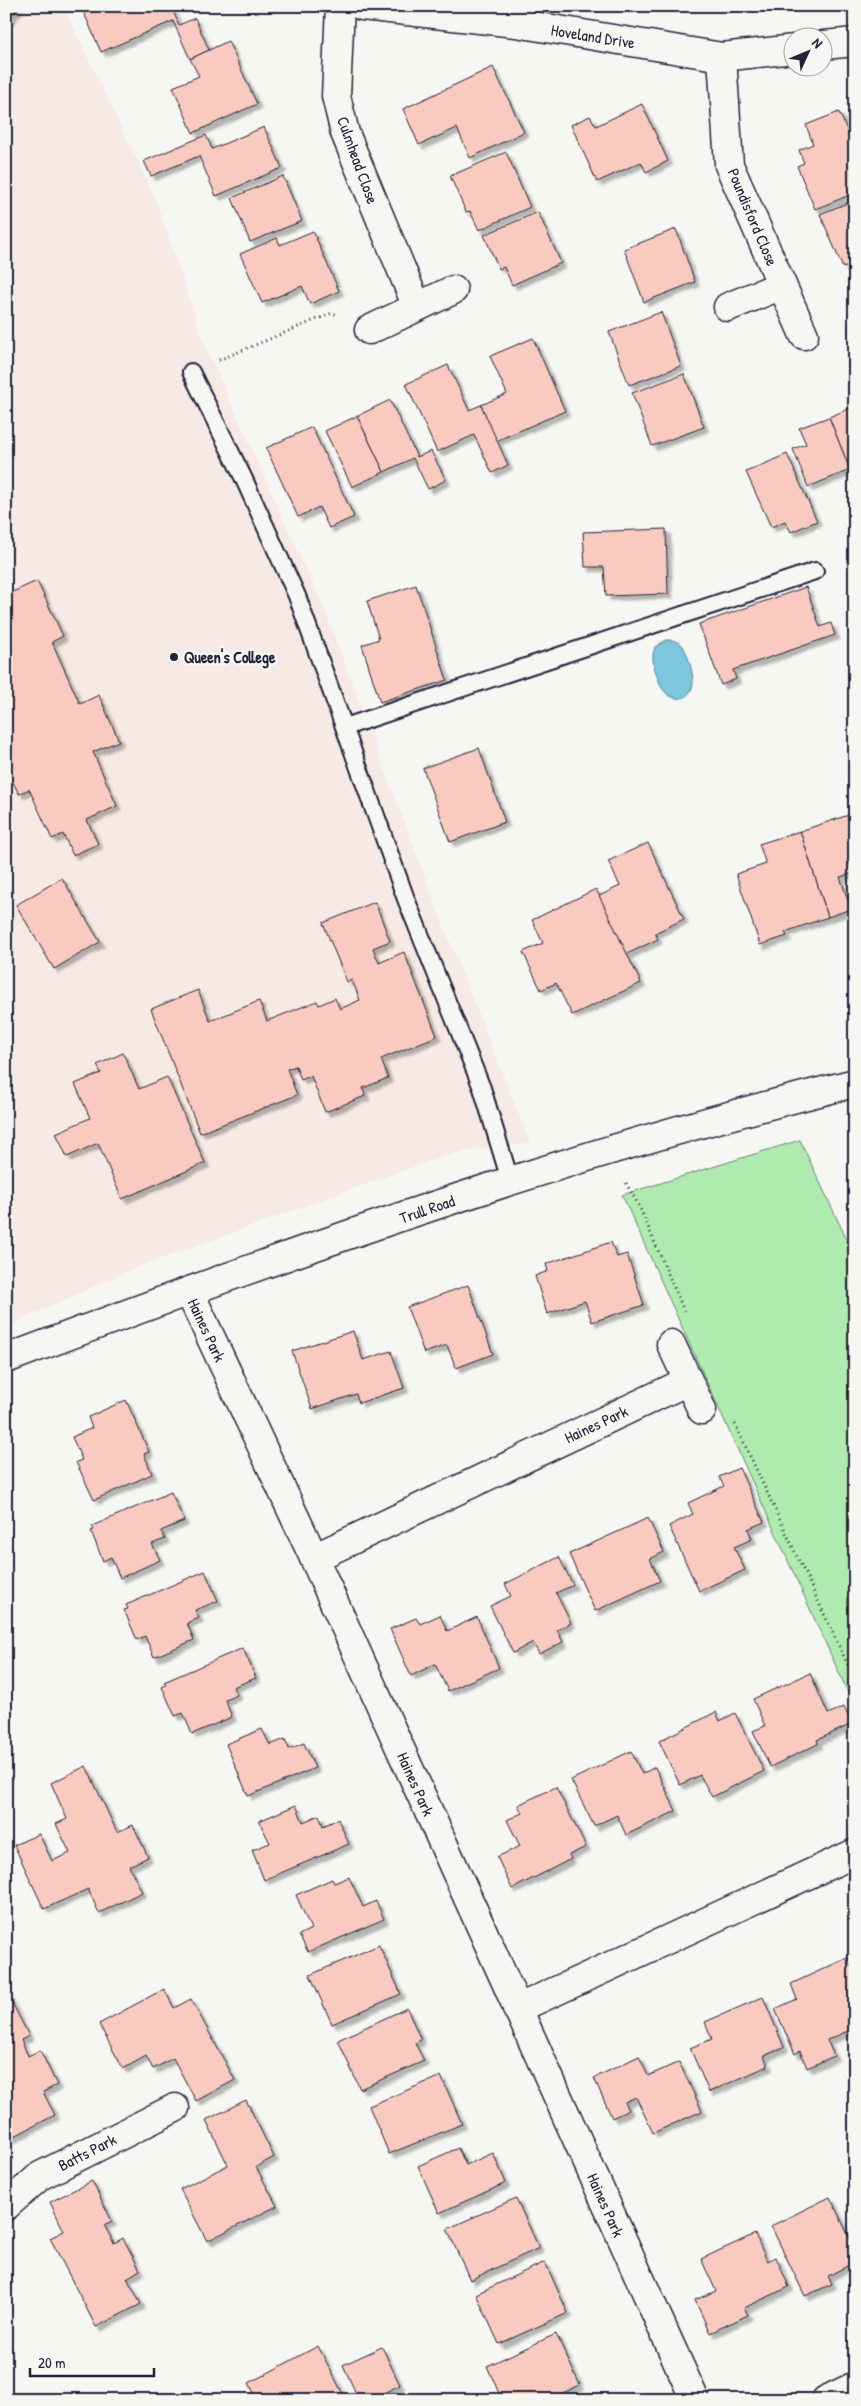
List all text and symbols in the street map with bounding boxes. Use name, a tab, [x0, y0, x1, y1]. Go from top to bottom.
street label: Hoveland Drive	[550, 19, 637, 54]
north arrow	[784, 28, 834, 78]
text: N	[808, 33, 828, 52]
street label: Culmhead Close	[332, 113, 384, 207]
street label: Poundisford Close	[723, 165, 784, 270]
place label: Queen's College	[184, 646, 276, 669]
marker: Queen's College	[168, 651, 180, 663]
street label: Trull Road	[397, 1189, 457, 1229]
street label: Haines Park	[183, 1295, 231, 1366]
street label: Haines Park	[561, 1400, 632, 1448]
street label: Haines Park	[392, 1749, 440, 1820]
street label: Batts Park	[54, 2128, 120, 2176]
street label: Haines Park	[582, 2170, 630, 2241]
scale bar	[30, 2346, 154, 2378]
text: 20 m	[38, 2352, 65, 2373]

